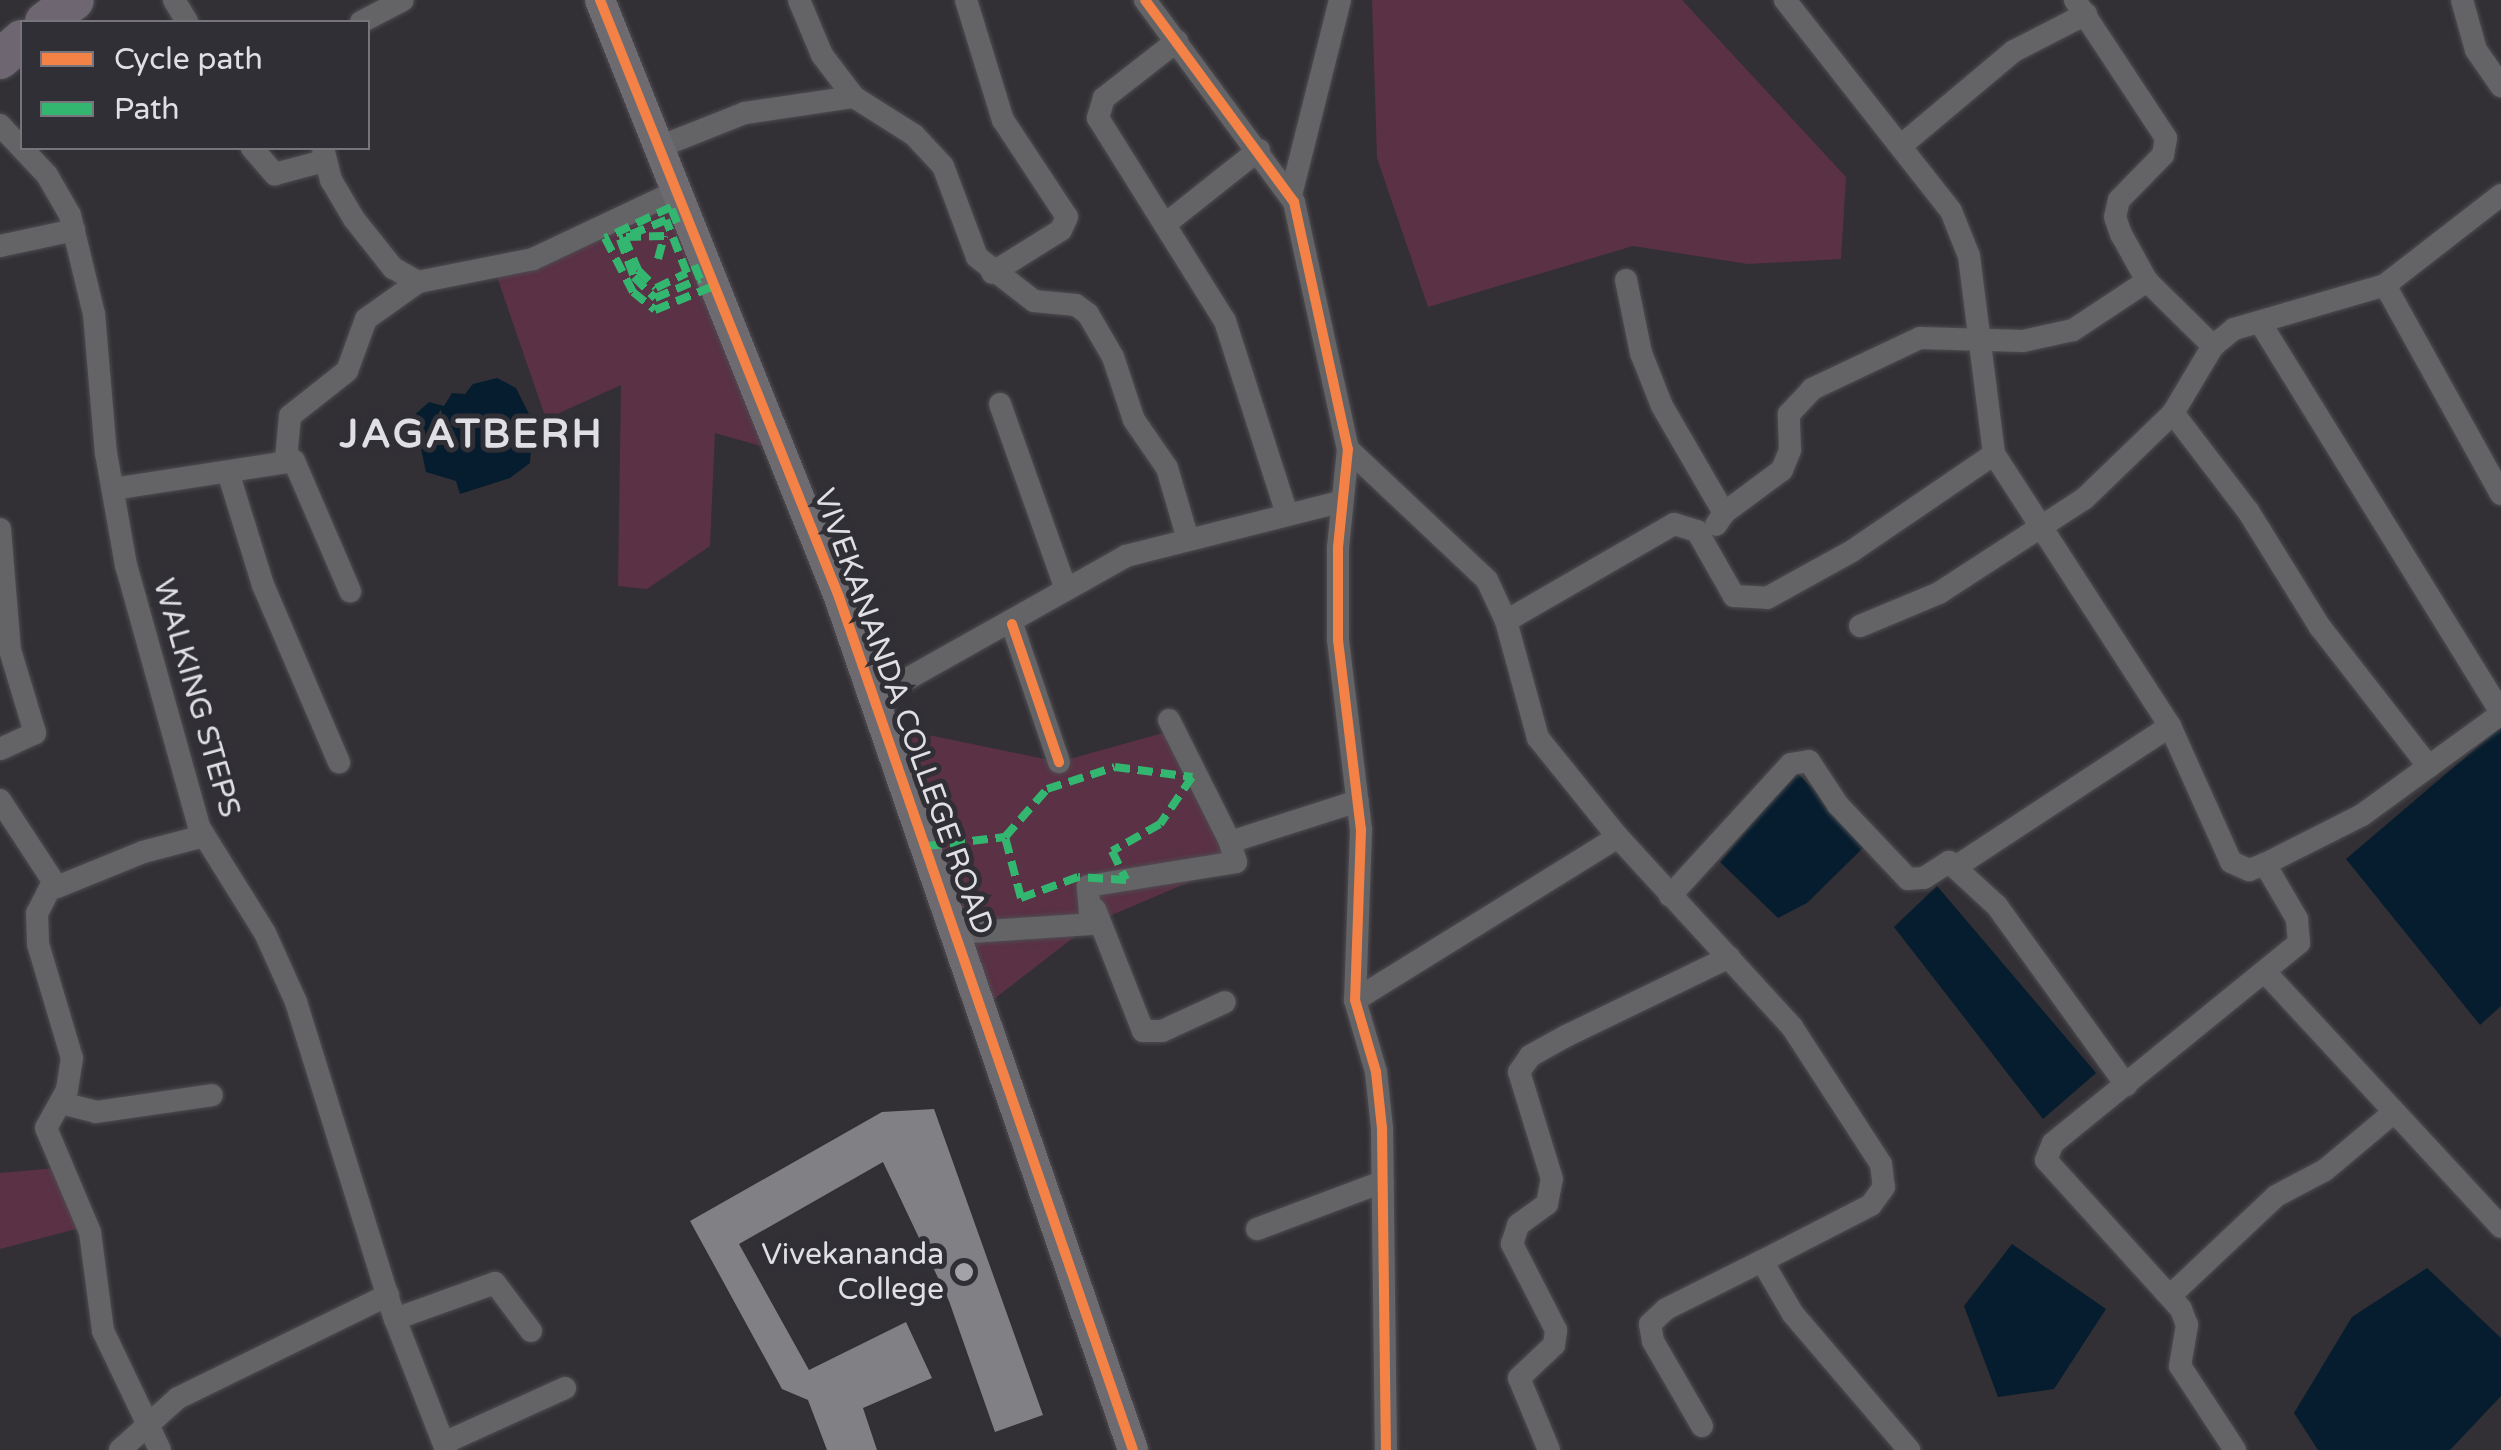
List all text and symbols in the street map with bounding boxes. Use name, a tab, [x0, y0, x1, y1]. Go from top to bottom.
legend	[20, 20, 370, 150]
text: Cycle path	[114, 41, 263, 78]
text: Path	[114, 91, 180, 128]
district label: JAGATBERH	[340, 410, 604, 458]
street label: VIVEKANANDA COLLEGE ROAD	[805, 484, 1001, 940]
street label: WALKING STEPS	[145, 574, 247, 822]
place label: Vivekananda College	[761, 1237, 944, 1308]
marker: Vivekananda College	[953, 1261, 975, 1283]

